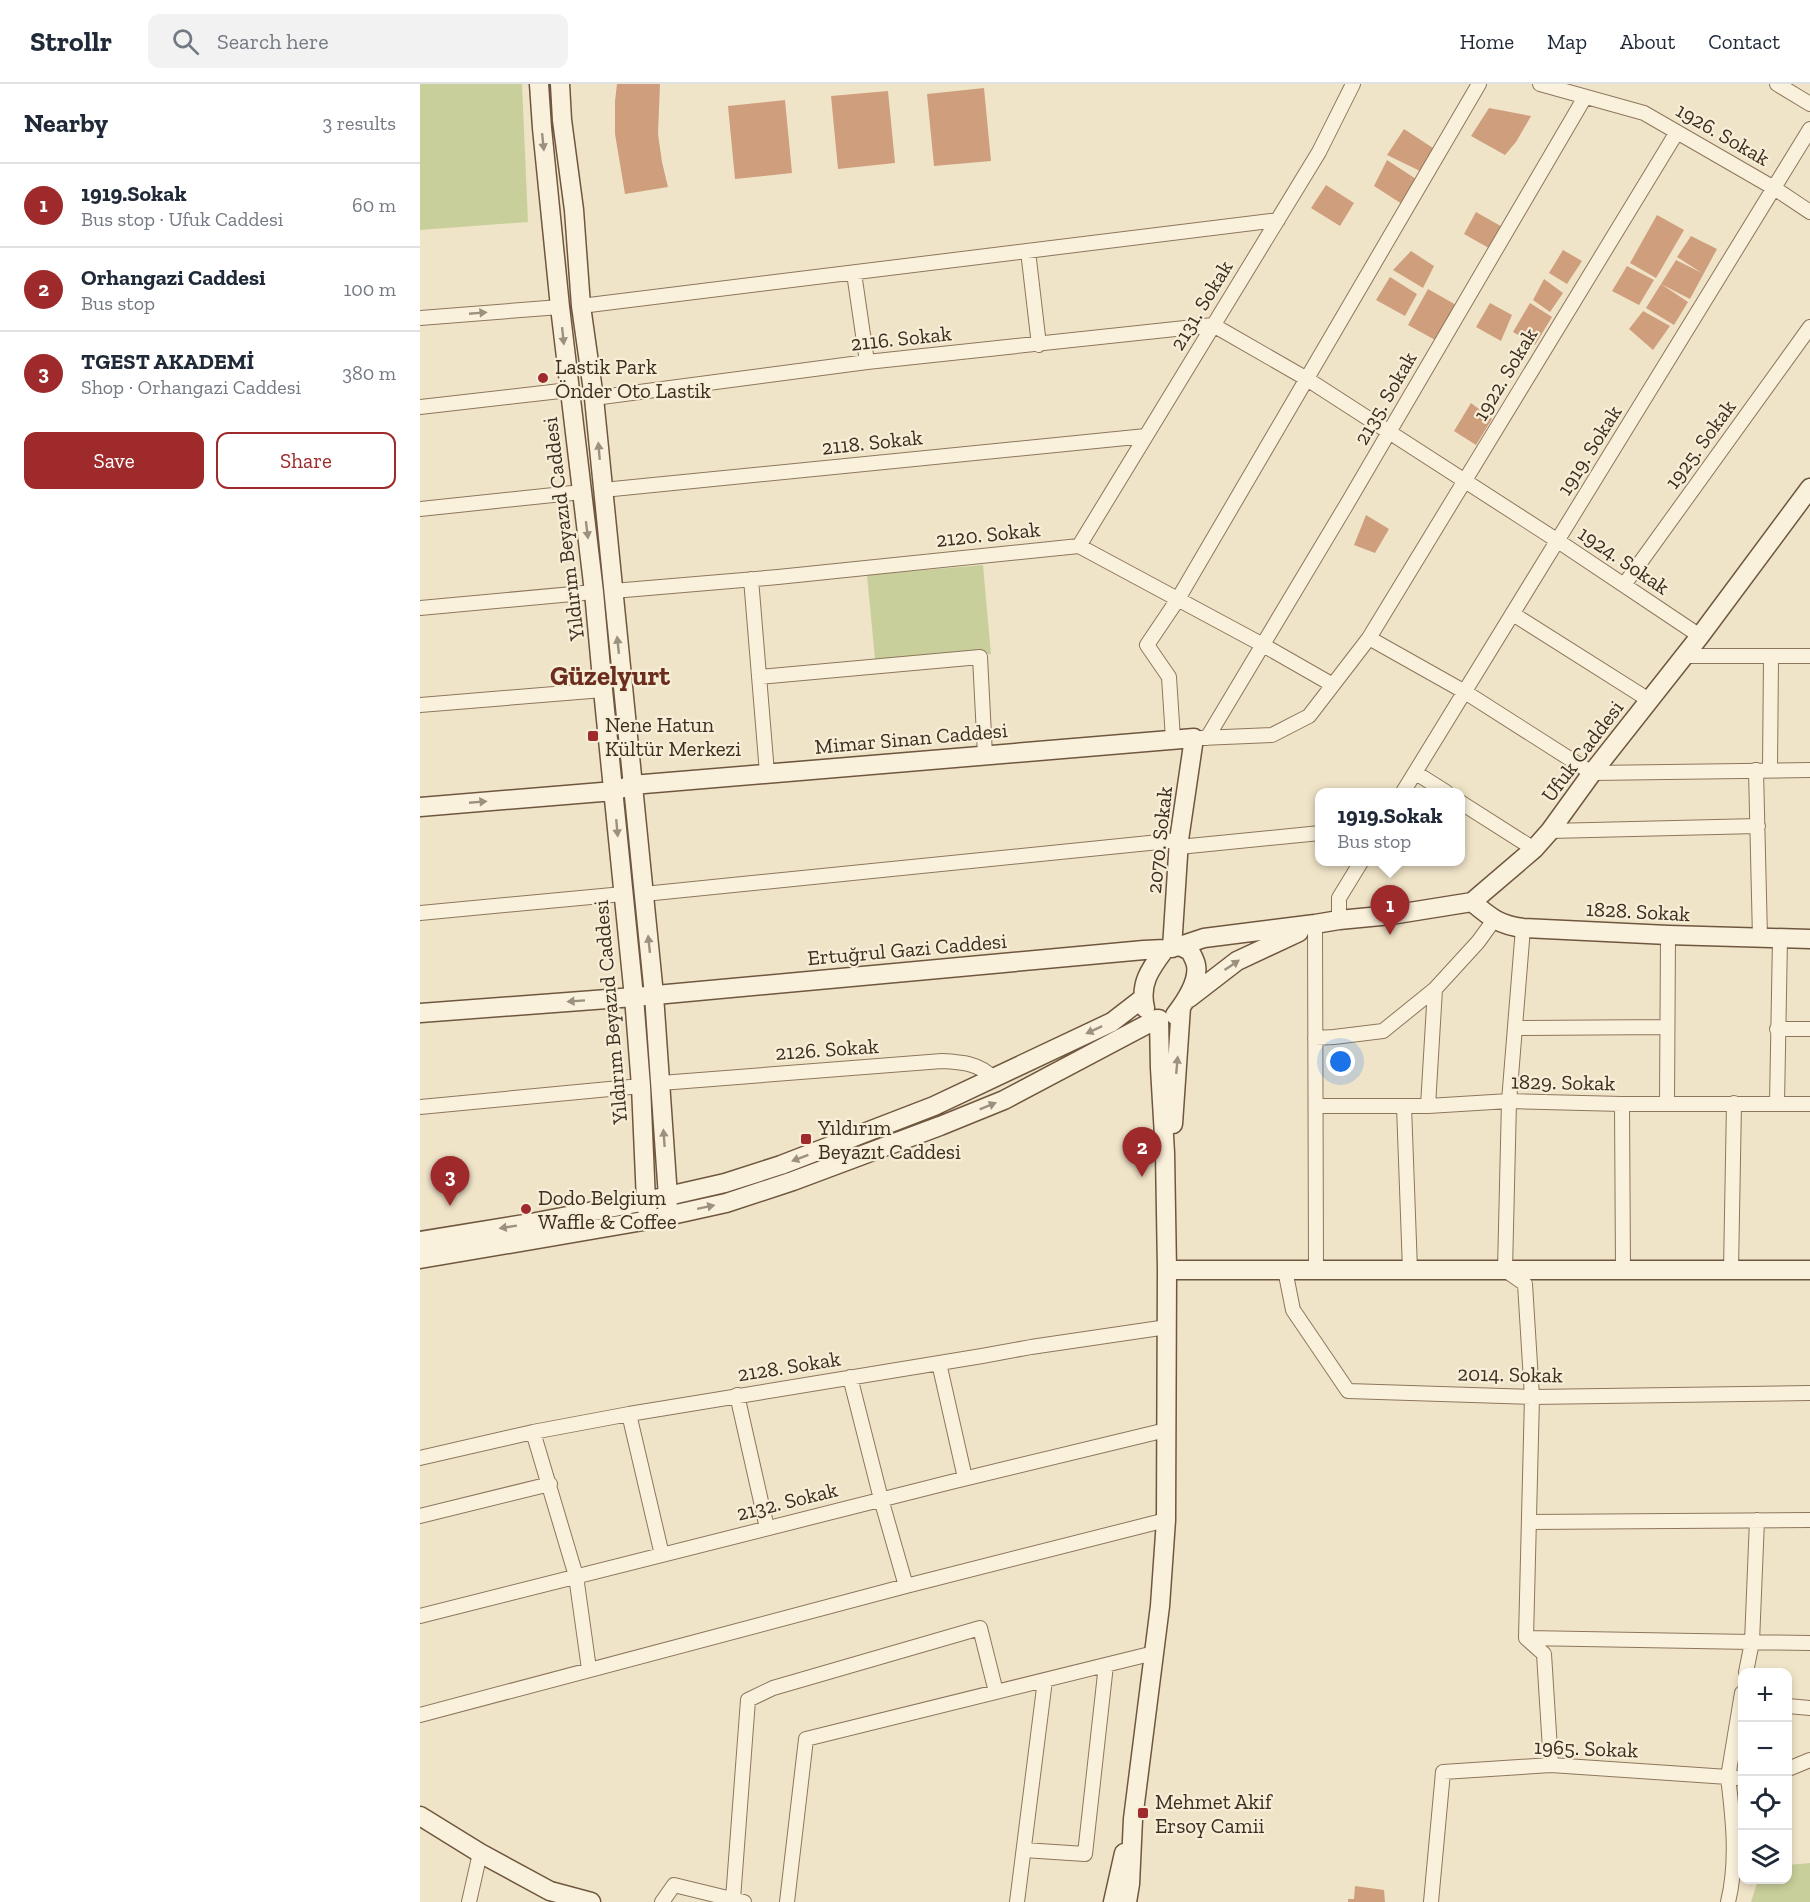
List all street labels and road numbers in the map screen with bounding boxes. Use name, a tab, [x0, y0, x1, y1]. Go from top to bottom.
street label: 1926. Sokak	[1672, 97, 1774, 171]
street label: 2131. Sokak	[1164, 255, 1238, 354]
street label: 2116. Sokak	[849, 320, 953, 356]
street label: 1922. Sokak	[1467, 323, 1543, 425]
street label: 2135. Sokak	[1348, 347, 1422, 449]
street label: 1925. Sokak	[1659, 395, 1741, 493]
street label: 1919. Sokak	[1551, 400, 1627, 500]
street label: Yıldırım Beyazıd Caddesi	[537, 416, 589, 643]
street label: 2118. Sokak	[820, 424, 924, 460]
street label: 2120. Sokak	[935, 516, 1041, 552]
street label: 1924. Sokak	[1574, 520, 1674, 600]
street label: Ufuk Caddesi	[1536, 695, 1628, 807]
street label: Mimar Sinan Caddesi	[813, 717, 1009, 759]
street label: 2070. Sokak	[1141, 785, 1177, 895]
street label: 1828. Sokak	[1585, 896, 1691, 926]
street label: Yıldırım Beyazıd Caddesi	[588, 899, 632, 1126]
street label: Ertuğrul Gazi Caddesi	[806, 928, 1008, 970]
street label: 2126. Sokak	[774, 1033, 880, 1065]
street label: 1829. Sokak	[1511, 1069, 1616, 1095]
street label: 2128. Sokak	[736, 1346, 842, 1386]
street label: 2014. Sokak	[1457, 1361, 1563, 1387]
street label: 2132. Sokak	[734, 1476, 840, 1526]
street label: 1965. Sokak	[1533, 1734, 1639, 1762]

